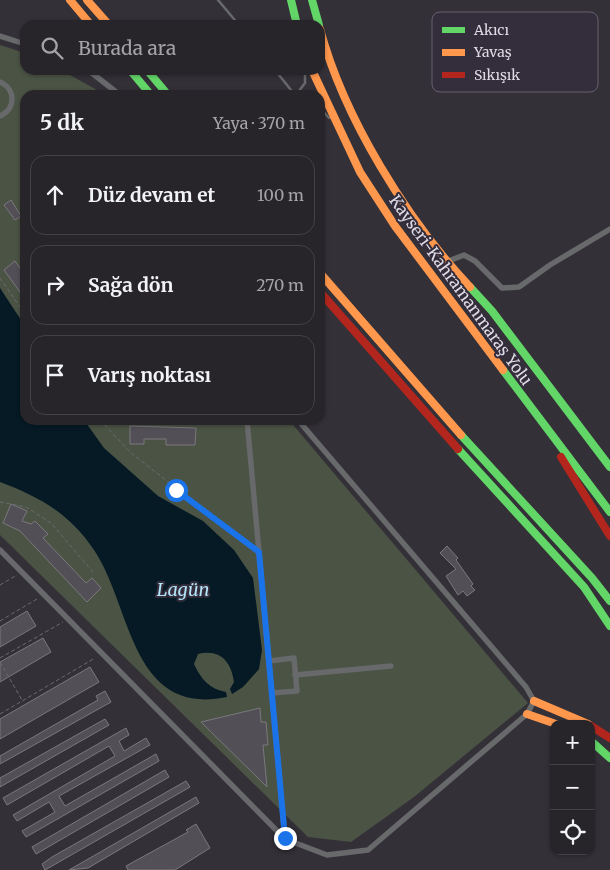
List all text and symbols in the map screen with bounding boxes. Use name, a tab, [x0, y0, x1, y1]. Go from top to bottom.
legend	[432, 12, 598, 92]
search box	[20, 20, 325, 75]
text: Akıcı	[473, 21, 509, 39]
icon: search	[38, 34, 66, 62]
text: Burada ara	[78, 36, 176, 60]
text: Yavaş	[473, 43, 512, 61]
text: Sıkışık	[474, 66, 520, 84]
text: 5 dk	[40, 109, 84, 136]
text: Yaya · 370 m	[213, 113, 305, 133]
icon: ahead	[41, 181, 69, 209]
text: Düz devam et	[88, 183, 215, 207]
text: 100 m	[257, 185, 304, 205]
street label: Kayseri-Kahramanmaraş Yolu	[385, 191, 537, 389]
icon: right	[41, 271, 69, 299]
text: Sağa dön	[88, 273, 173, 297]
text: 270 m	[256, 275, 304, 295]
icon: arrive	[41, 361, 69, 389]
text: Varış noktası	[88, 363, 211, 387]
route start	[165, 479, 188, 502]
water label: Lagün	[157, 578, 209, 601]
map controls	[550, 720, 595, 855]
button: +	[550, 720, 595, 765]
button: −	[550, 765, 595, 810]
button: locate	[550, 810, 595, 855]
route end	[274, 827, 297, 850]

